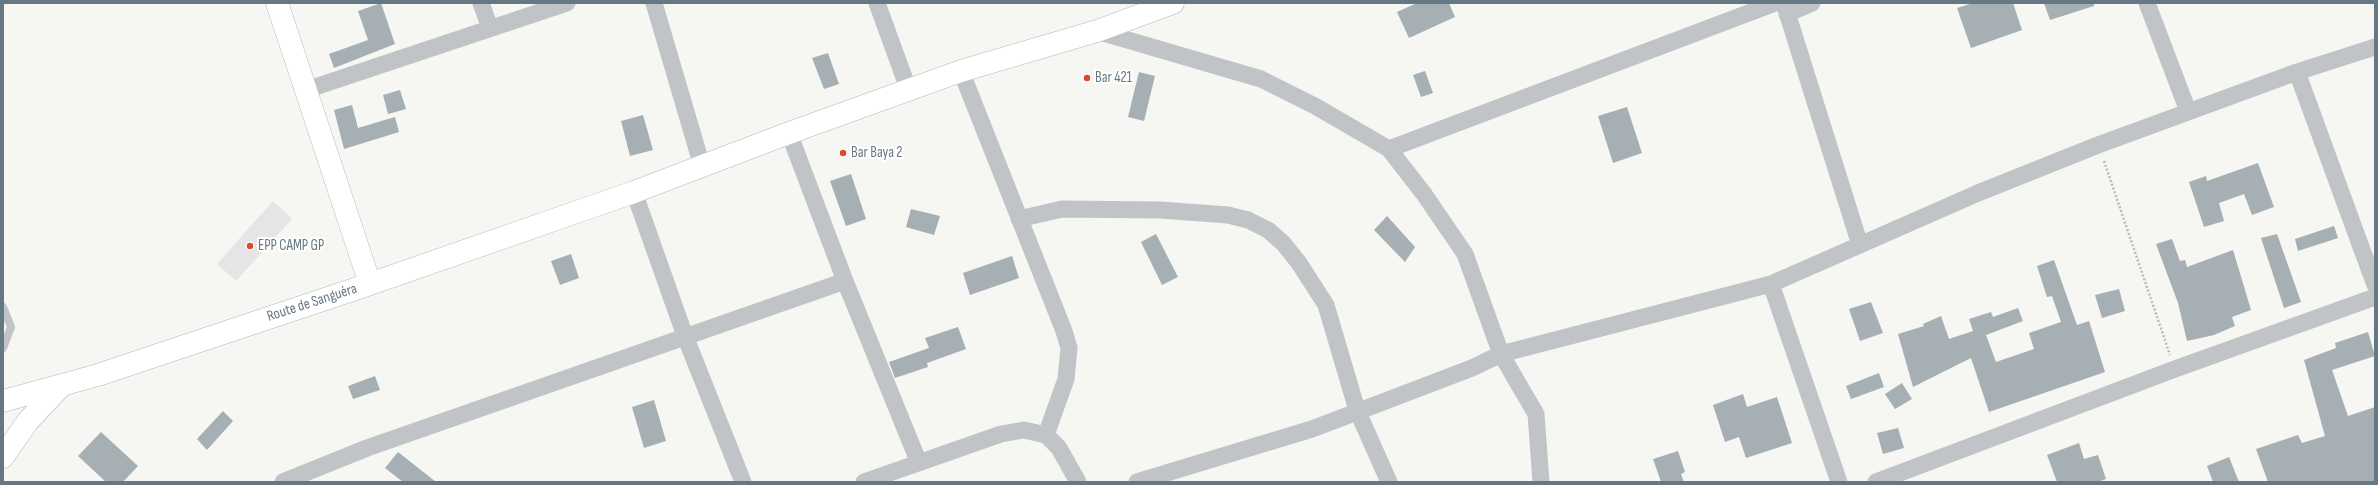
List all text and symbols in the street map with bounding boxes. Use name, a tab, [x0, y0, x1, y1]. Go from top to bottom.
place label: Bar 421	[1095, 69, 1132, 87]
marker: Bar 421	[1082, 73, 1092, 83]
place label: Bar Baya 2	[851, 144, 902, 162]
marker: Bar Baya 2	[838, 148, 848, 158]
place label: EPP CAMP GP	[258, 237, 324, 255]
marker: EPP CAMP GP	[245, 241, 255, 251]
street label: Route de Sanguéra	[265, 280, 359, 326]

